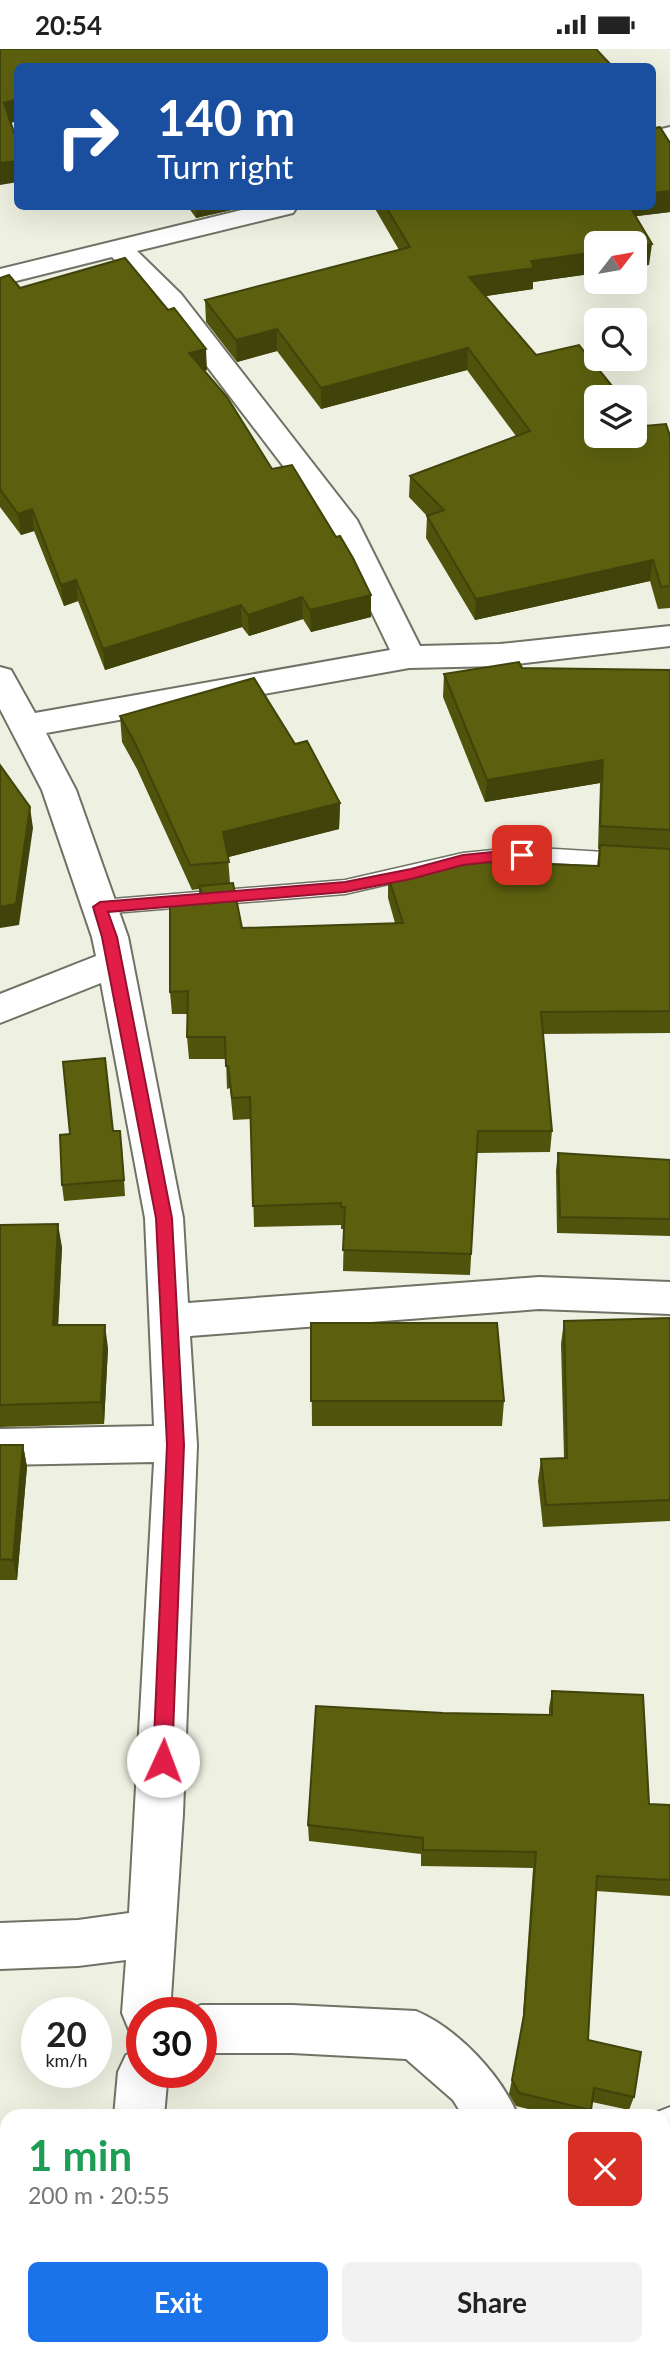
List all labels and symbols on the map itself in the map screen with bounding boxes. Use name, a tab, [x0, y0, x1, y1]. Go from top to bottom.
north arrow	[584, 231, 648, 294]
pin	[492, 825, 552, 885]
position arrow	[126, 1724, 200, 1798]
speed limit sign: 30	[126, 1997, 217, 2088]

